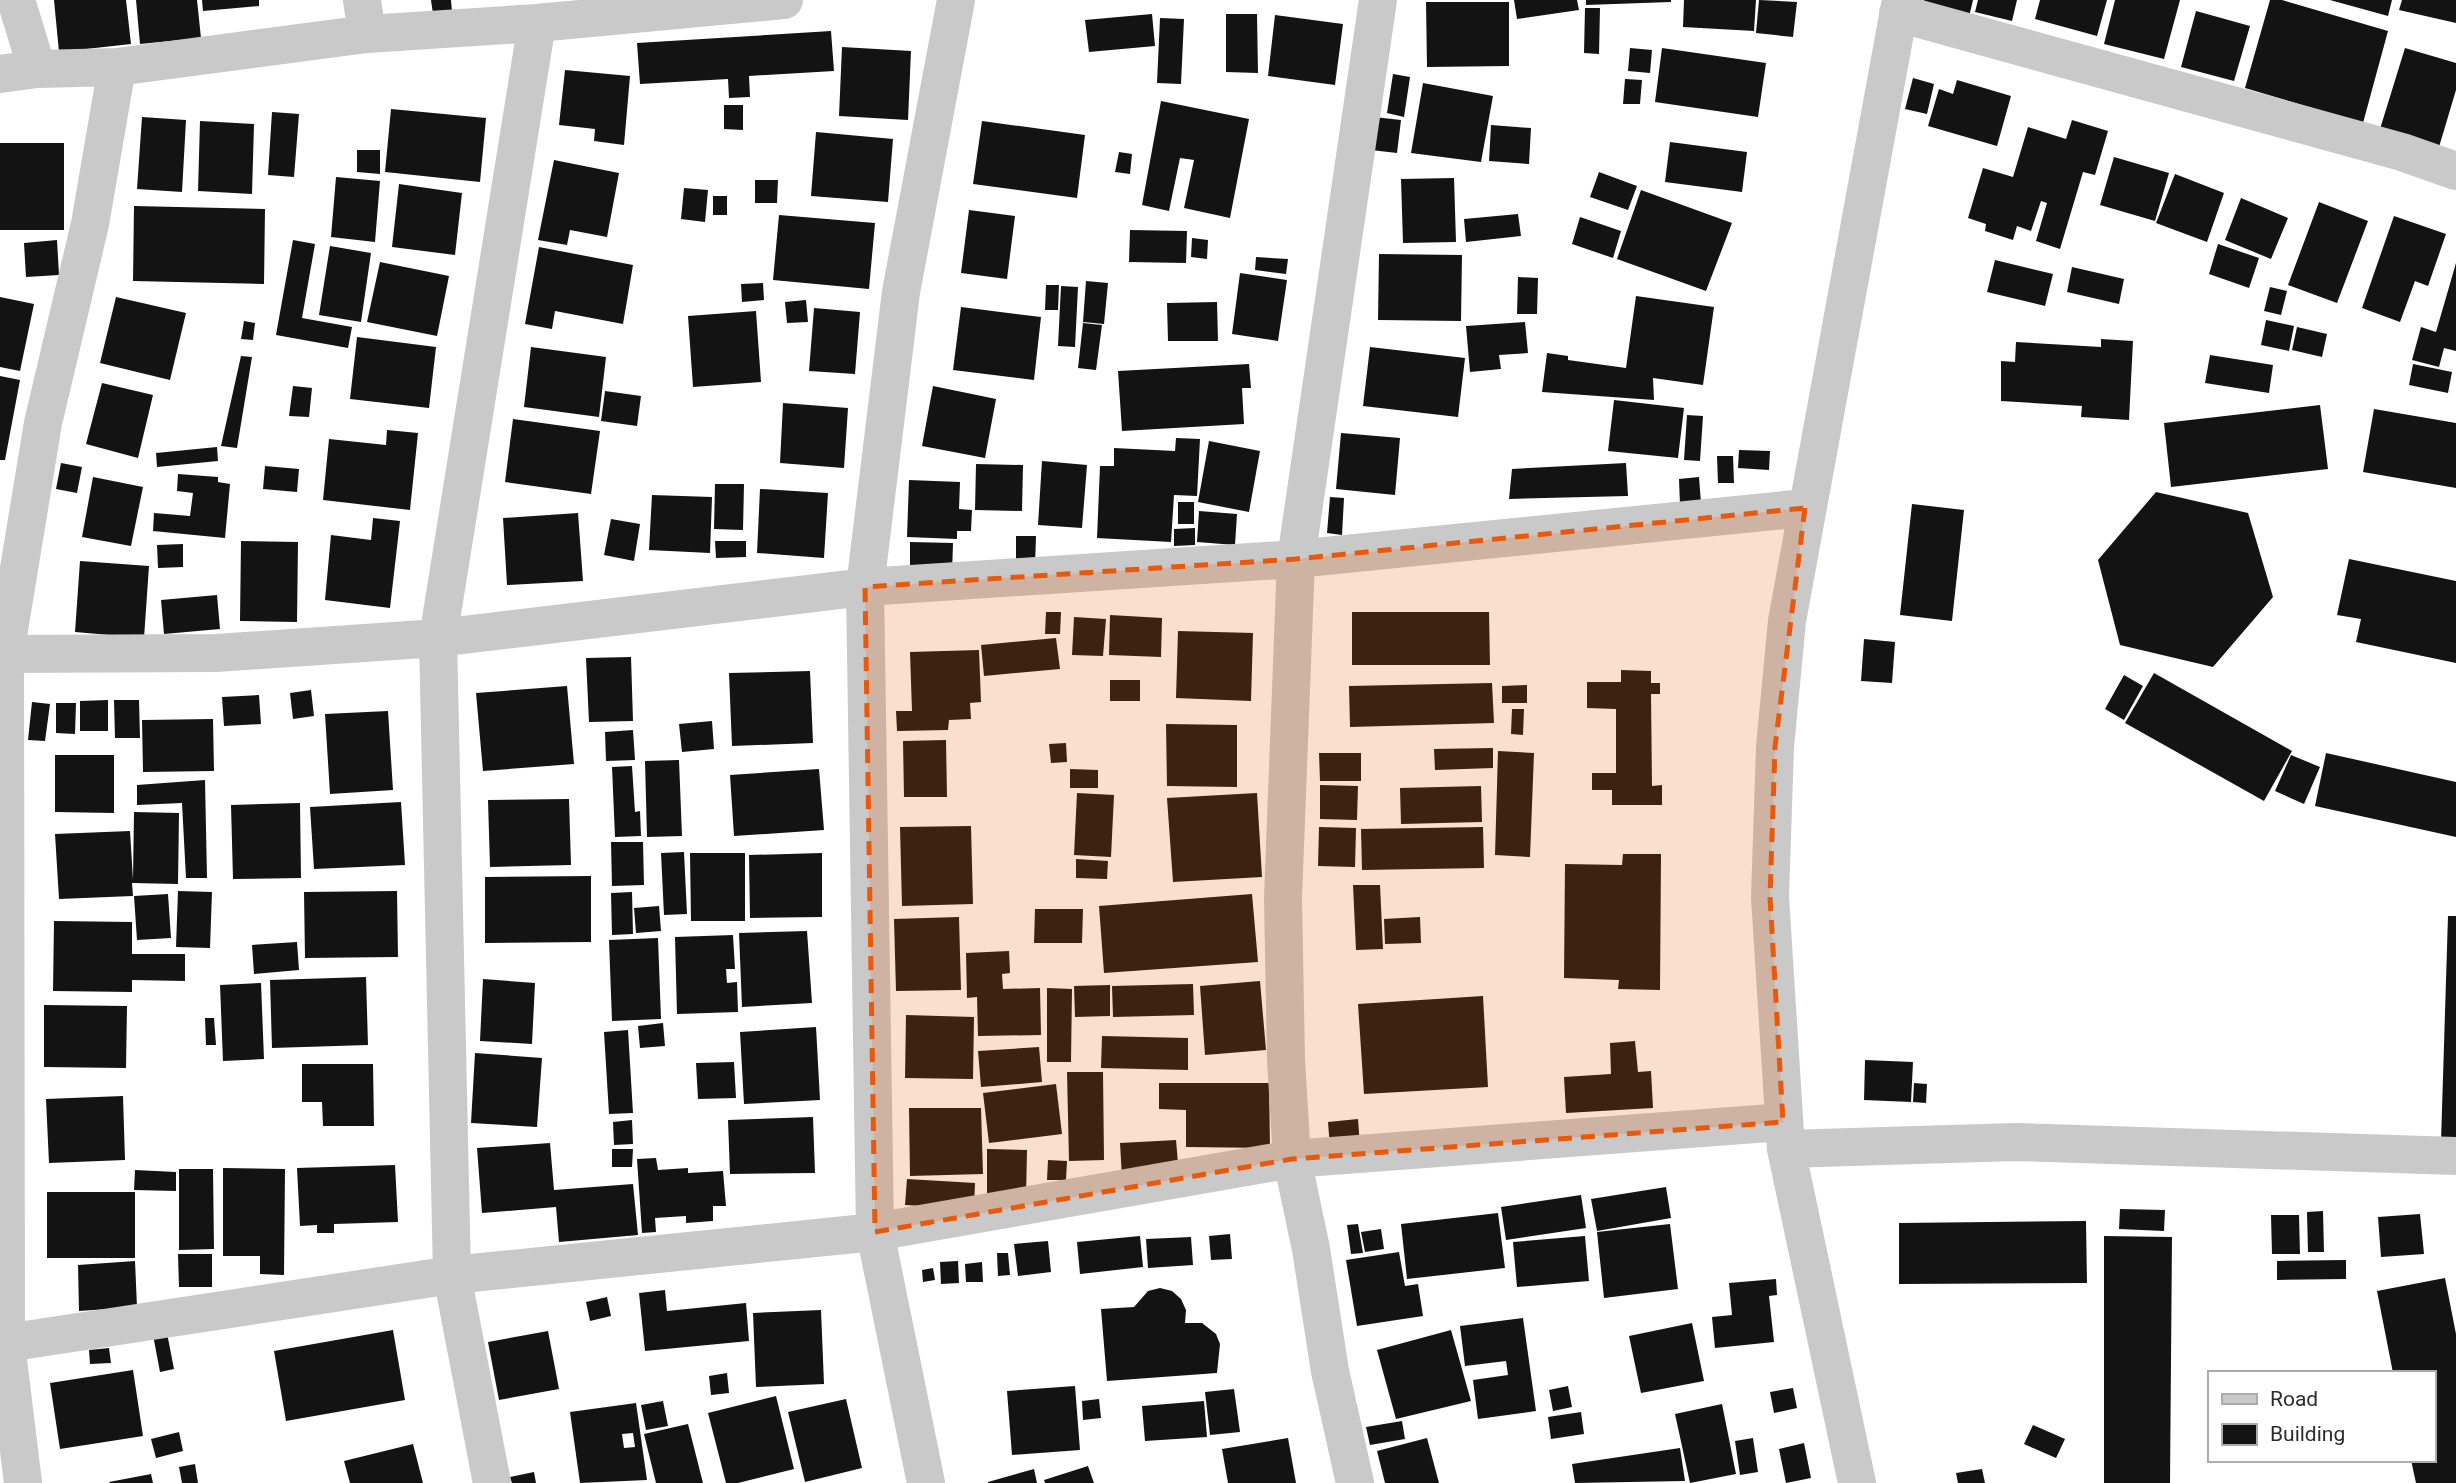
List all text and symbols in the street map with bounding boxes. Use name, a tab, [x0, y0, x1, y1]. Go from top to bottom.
legend	[2208, 1371, 2435, 1462]
text: Road	[2270, 1387, 2318, 1411]
text: Building	[2270, 1422, 2345, 1446]

